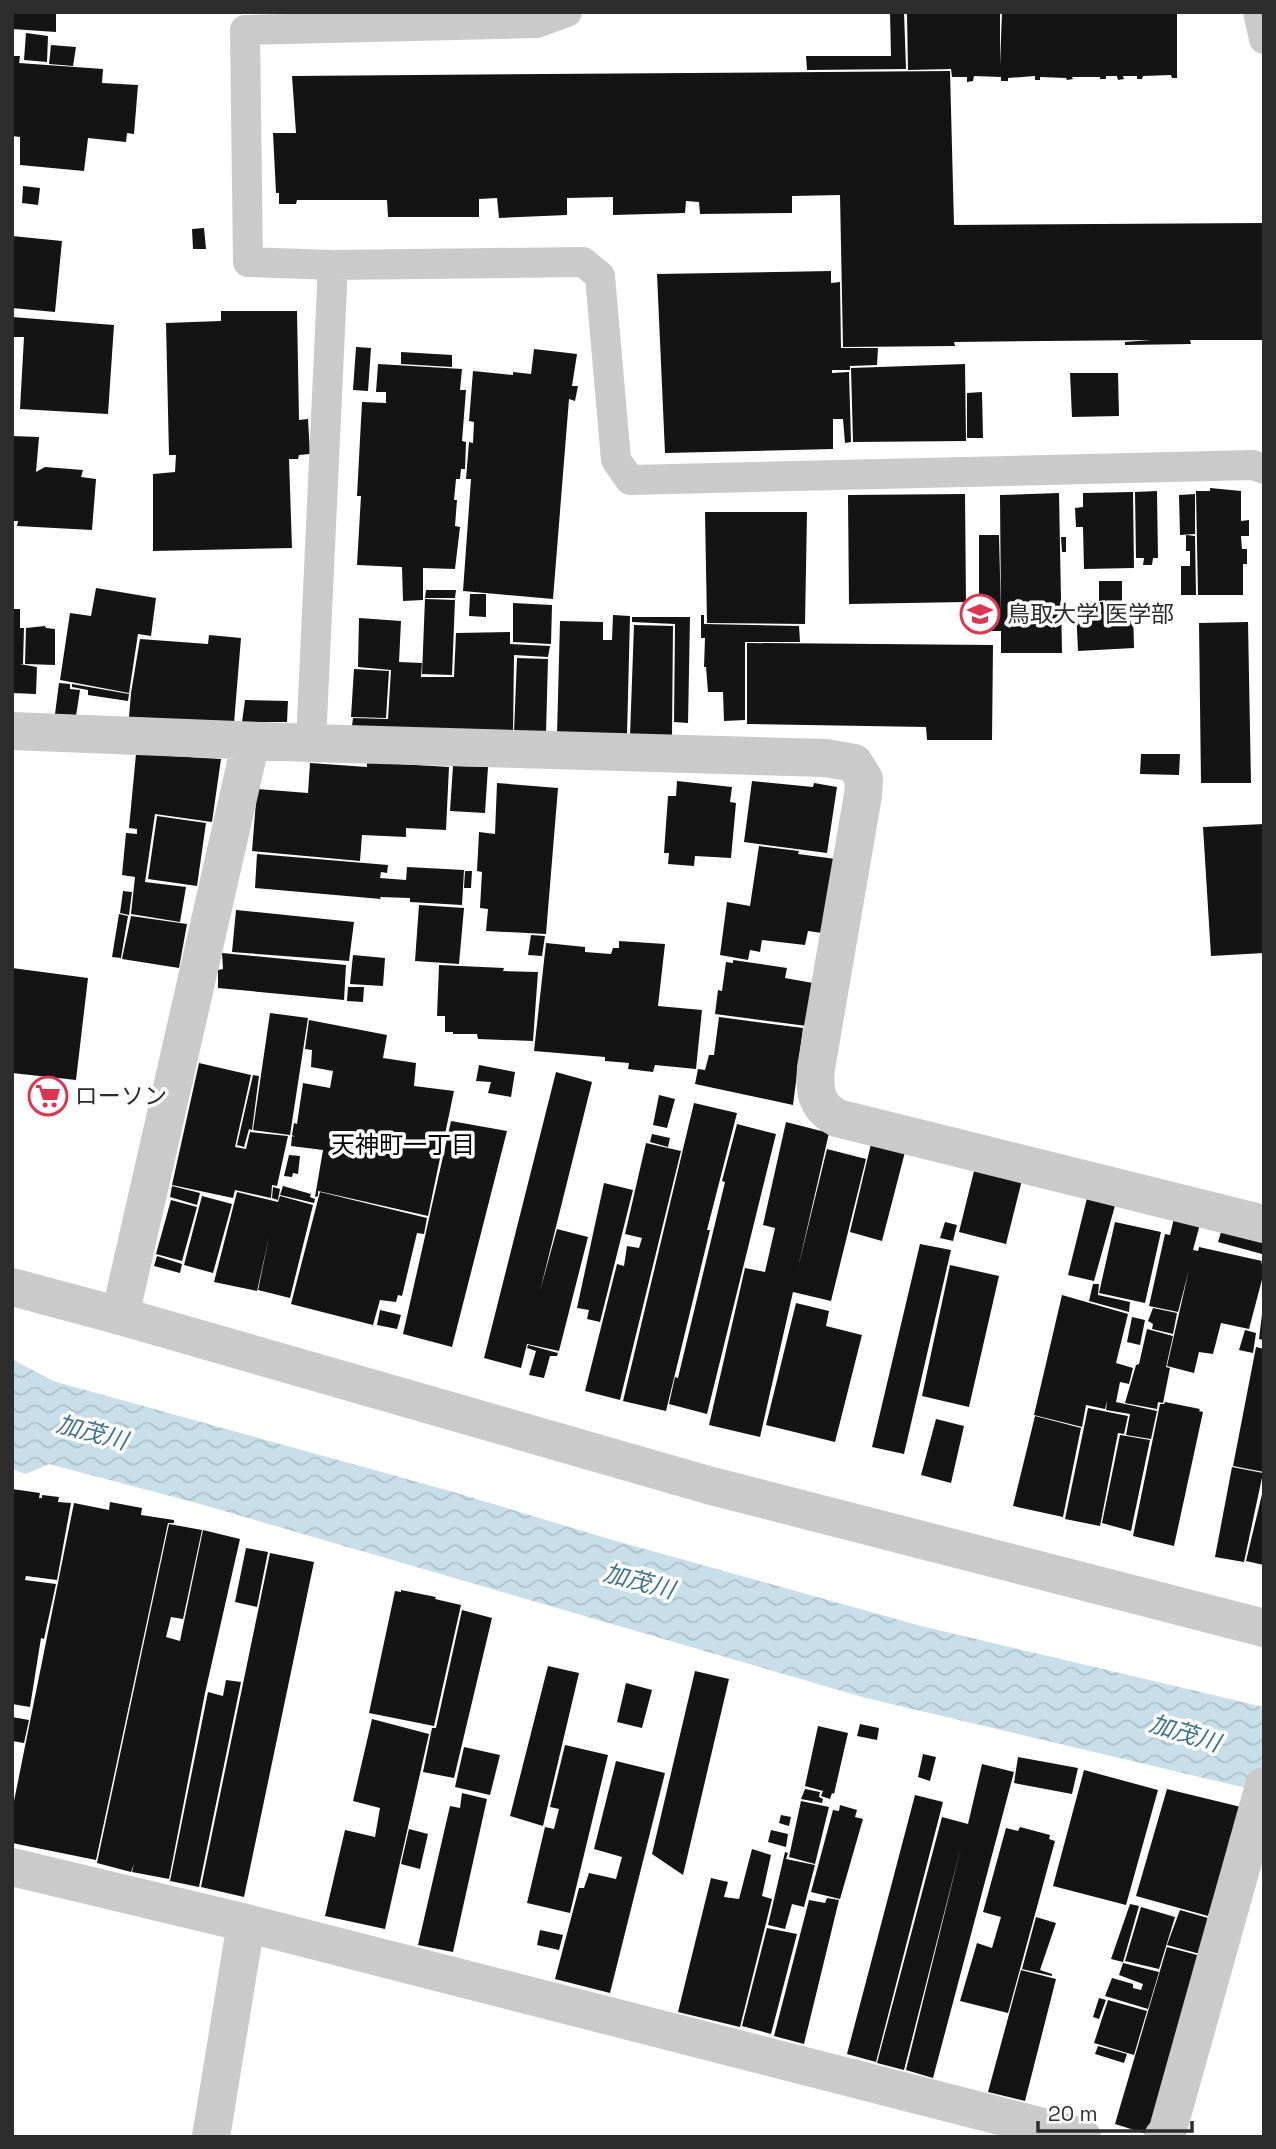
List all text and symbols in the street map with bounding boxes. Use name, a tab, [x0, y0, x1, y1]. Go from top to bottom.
school or university icon: 鳥取大学 医学部	[959, 593, 1001, 635]
place label: 鳥取大学 医学部	[1007, 599, 1174, 629]
supermarket icon: ローソン	[27, 1075, 69, 1117]
place label: ローソン	[75, 1081, 167, 1111]
district label: 天神町一丁目	[331, 1129, 475, 1160]
water label: 加茂川	[53, 1408, 134, 1457]
water label: 加茂川	[600, 1557, 681, 1606]
water label: 加茂川	[1146, 1708, 1227, 1759]
scale bar	[1038, 2090, 1192, 2134]
text: 20 m	[1048, 2100, 1098, 2127]

